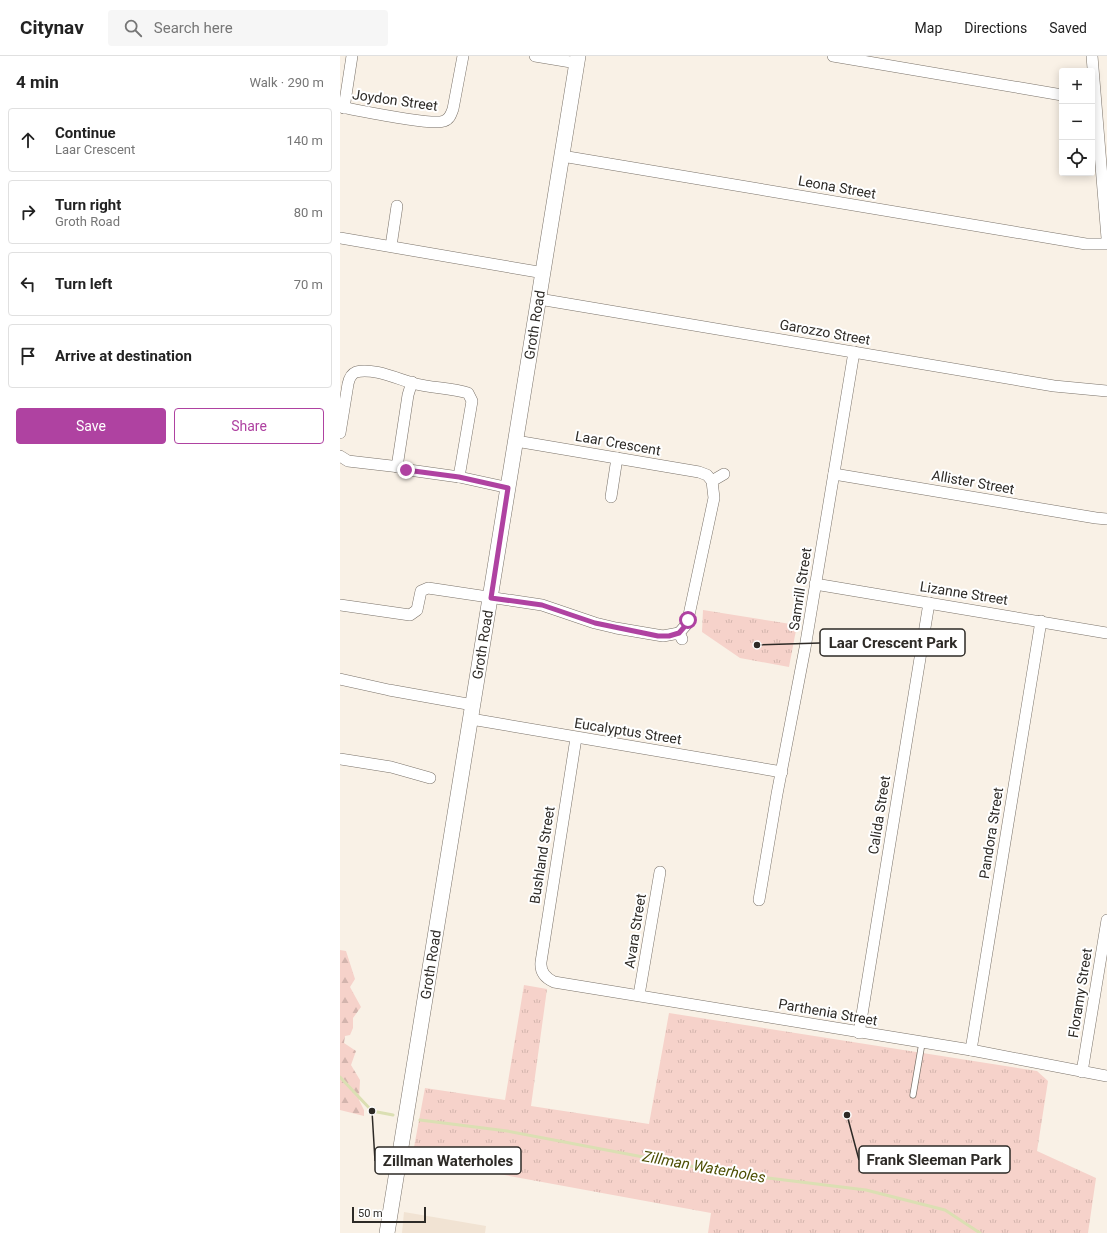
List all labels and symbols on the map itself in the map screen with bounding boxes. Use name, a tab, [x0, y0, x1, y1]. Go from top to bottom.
street label: Joydon Street	[351, 86, 439, 114]
street label: Leona Street	[797, 172, 878, 202]
street label: Groth Road	[521, 289, 548, 361]
street label: Garozzo Street	[778, 316, 872, 348]
street label: Laar Crescent	[574, 428, 662, 458]
route end	[397, 461, 415, 479]
street label: Allister Street	[930, 467, 1016, 497]
street label: Samrill Street	[786, 546, 815, 632]
street label: Lizanne Street	[919, 578, 1010, 608]
street label: Groth Road	[469, 609, 496, 681]
route start	[679, 611, 697, 629]
callout: Laar Crescent Park	[820, 629, 965, 656]
text: Laar Crescent Park	[829, 634, 958, 652]
street label: Eucalyptus Street	[573, 715, 683, 747]
street label: Calida Street	[865, 774, 893, 855]
street label: Pandora Street	[976, 786, 1006, 880]
street label: Bushland Street	[526, 805, 558, 905]
street label: Avara Street	[621, 892, 649, 970]
street label: Groth Road	[417, 929, 444, 1000]
street label: Floramy Street	[1065, 947, 1095, 1039]
street label: Parthenia Street	[777, 995, 879, 1029]
callout: Frank Sleeman Park	[859, 1146, 1010, 1173]
callout: Zillman Waterholes	[375, 1147, 521, 1174]
water label: Zillman Waterholes	[640, 1147, 767, 1187]
text: Frank Sleeman Park	[866, 1151, 1003, 1169]
text: Zillman Waterholes	[383, 1152, 513, 1170]
scale bar	[352, 1205, 426, 1224]

